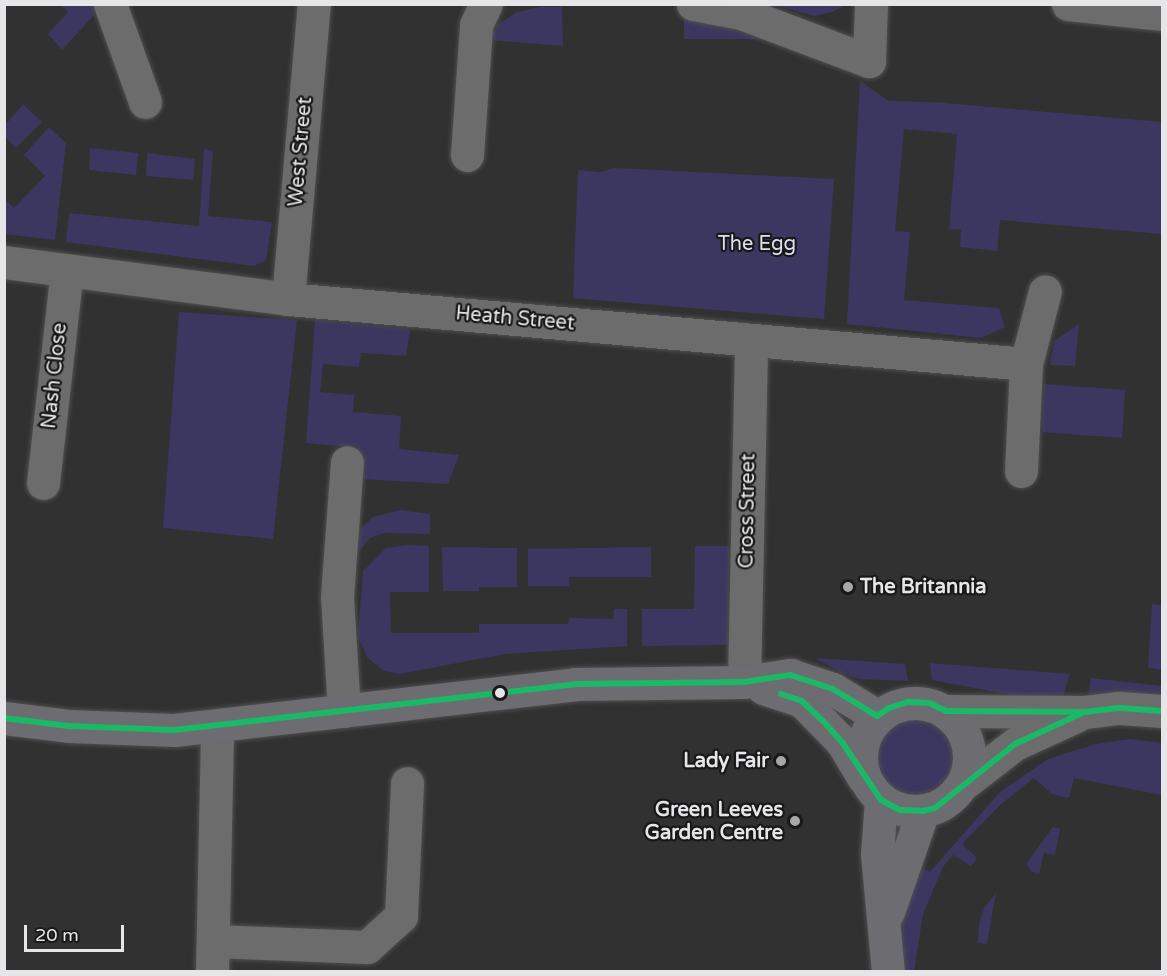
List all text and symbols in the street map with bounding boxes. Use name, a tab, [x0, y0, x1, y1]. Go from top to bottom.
street label: West Street	[284, 96, 318, 208]
park label: The Egg	[718, 232, 796, 256]
street label: Heath Street	[455, 302, 575, 336]
street label: Nash Close	[38, 322, 72, 430]
street label: Cross Street	[735, 453, 761, 569]
place label: The Britannia	[860, 575, 987, 599]
marker: The Britannia	[841, 580, 855, 594]
unlabelled marker	[494, 687, 506, 699]
place label: Lady Fair	[683, 749, 769, 773]
marker: Lady Fair	[774, 754, 788, 768]
place label: Green Leeves Garden Centre	[645, 798, 783, 845]
marker: Green Leeves Garden Centre	[788, 814, 802, 828]
scale bar	[27, 913, 128, 951]
text: 20 m	[35, 924, 79, 946]

